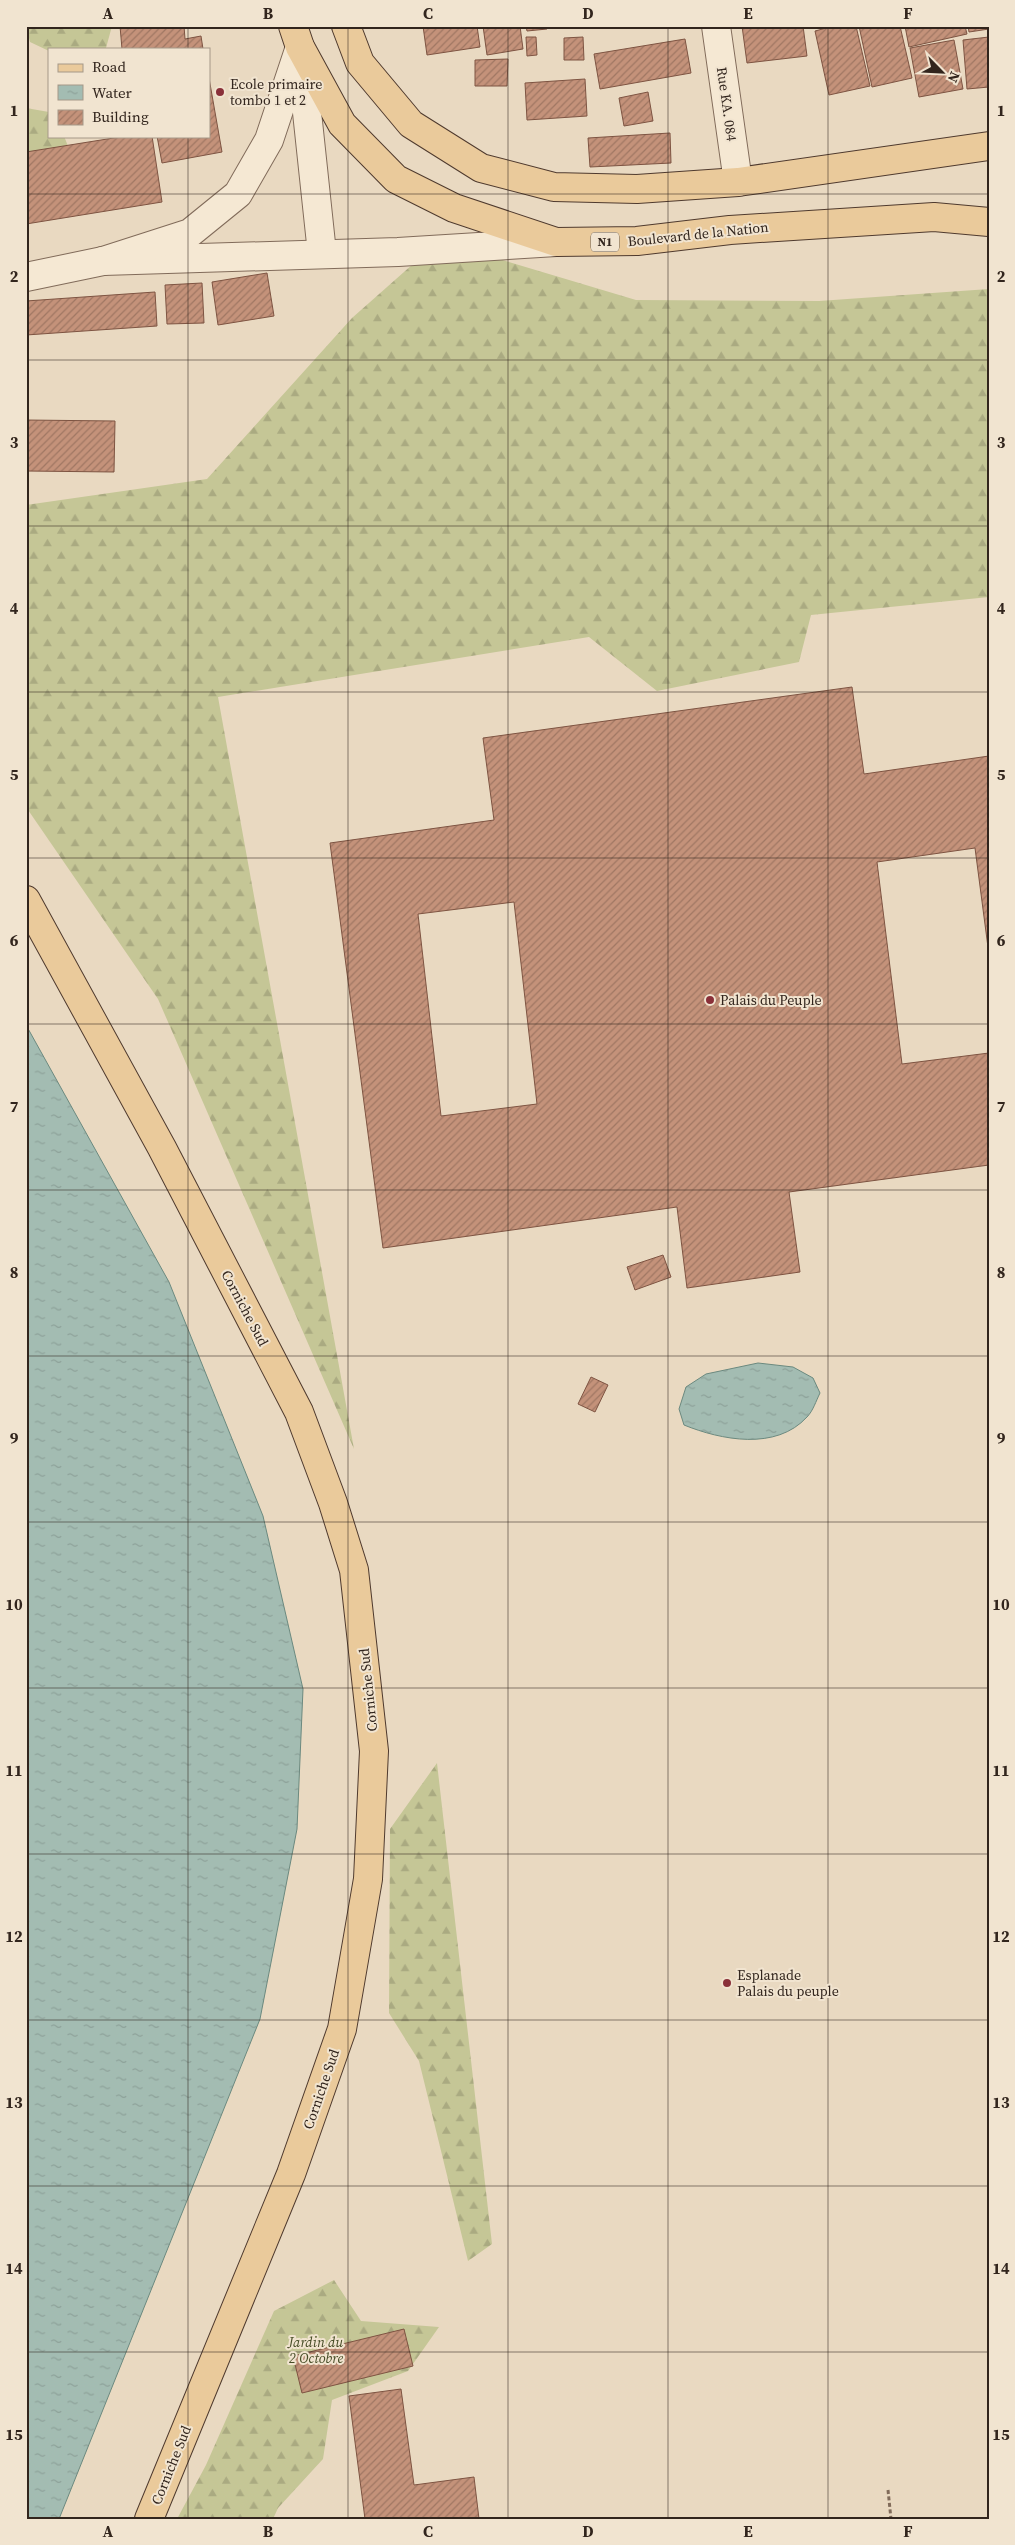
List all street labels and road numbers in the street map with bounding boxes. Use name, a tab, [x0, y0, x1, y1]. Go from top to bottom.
street label: Rue KA. 084	[712, 66, 742, 142]
street label: Boulevard de la Nation	[627, 217, 770, 251]
road number: N1	[591, 232, 619, 252]
street label: Corniche Sud	[217, 1266, 273, 1350]
street label: Corniche Sud	[354, 1647, 382, 1733]
street label: Corniche Sud	[298, 2046, 344, 2132]
street label: Corniche Sud	[146, 2422, 196, 2507]

